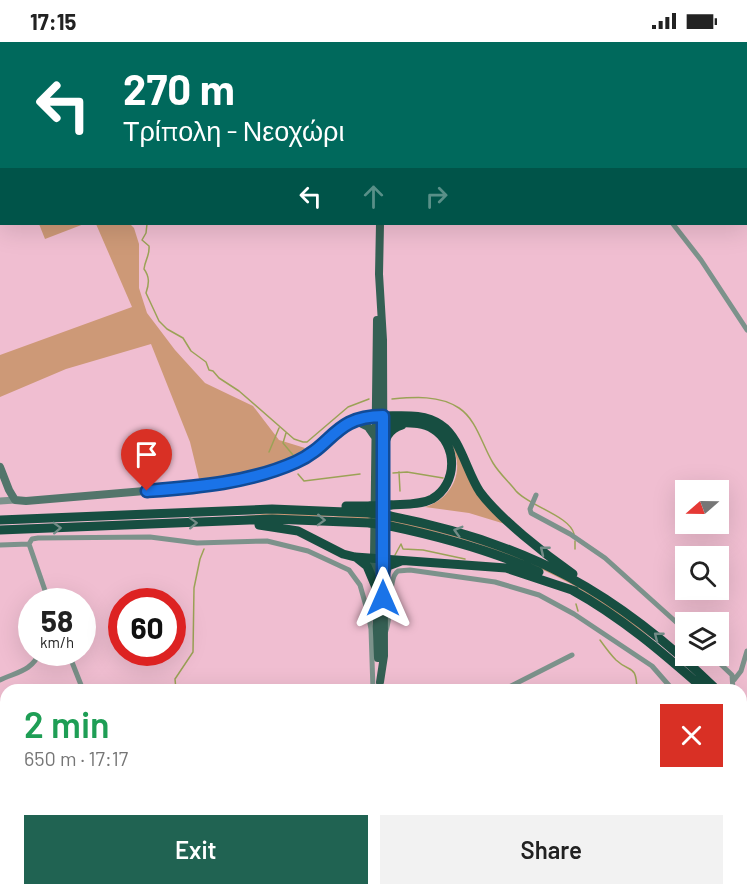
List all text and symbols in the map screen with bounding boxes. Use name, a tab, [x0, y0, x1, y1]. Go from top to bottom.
text: 17:15	[30, 8, 76, 34]
text: 270 m	[123, 63, 235, 113]
icon: left	[24, 66, 102, 144]
text: Τρίπολη - Νεοχώρι	[123, 114, 344, 146]
icon: left	[294, 180, 327, 213]
icon: ahead	[357, 180, 390, 213]
icon: right	[420, 180, 453, 213]
pin	[121, 429, 172, 491]
icon: arrive	[130, 438, 163, 471]
north arrow	[675, 480, 729, 534]
map controls	[675, 480, 729, 666]
one-way arrow	[317, 514, 326, 526]
one-way arrow	[188, 516, 197, 529]
one-way arrow	[53, 521, 62, 534]
one-way arrow	[453, 526, 463, 539]
button: search	[675, 546, 729, 600]
one-way arrow	[539, 547, 550, 558]
position arrow	[351, 566, 415, 630]
speed limit sign: 60	[108, 588, 186, 666]
text: 58	[41, 602, 73, 638]
button: layers	[675, 612, 729, 666]
text: km/h	[40, 633, 74, 651]
one-way arrow	[654, 633, 665, 644]
text: 2 min	[24, 702, 110, 745]
button: close	[660, 704, 723, 767]
text: 650 m · 17:17	[24, 746, 128, 770]
button: Exit	[24, 815, 368, 884]
button: Share	[380, 815, 723, 884]

